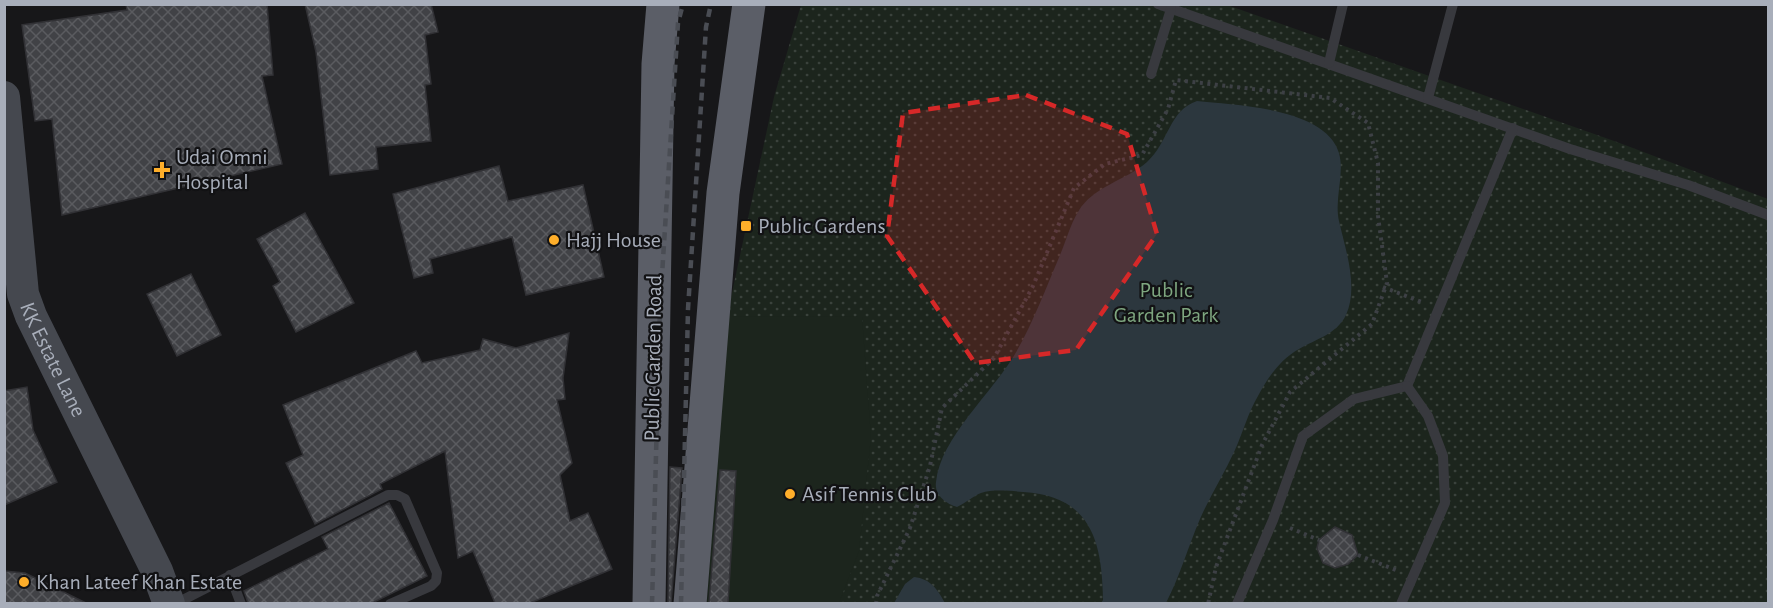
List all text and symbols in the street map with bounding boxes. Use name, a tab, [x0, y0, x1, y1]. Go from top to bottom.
place label: Udai Omni Hospital	[176, 146, 268, 193]
marker: Udai Omni Hospital	[153, 161, 171, 179]
place label: Public Gardens	[758, 215, 886, 237]
marker: Public Gardens	[739, 219, 753, 233]
place label: Hajj House	[566, 229, 661, 251]
marker: Hajj House	[547, 233, 561, 247]
street label: Public Garden Road	[641, 274, 665, 442]
park label: Public Garden Park	[1114, 279, 1218, 326]
street label: KK Estate Lane	[16, 299, 90, 420]
place label: Asif Tennis Club	[802, 483, 937, 505]
marker: Asif Tennis Club	[783, 487, 797, 501]
place label: Khan Lateef Khan Estate	[36, 571, 242, 593]
marker: Khan Lateef Khan Estate	[17, 575, 31, 589]

